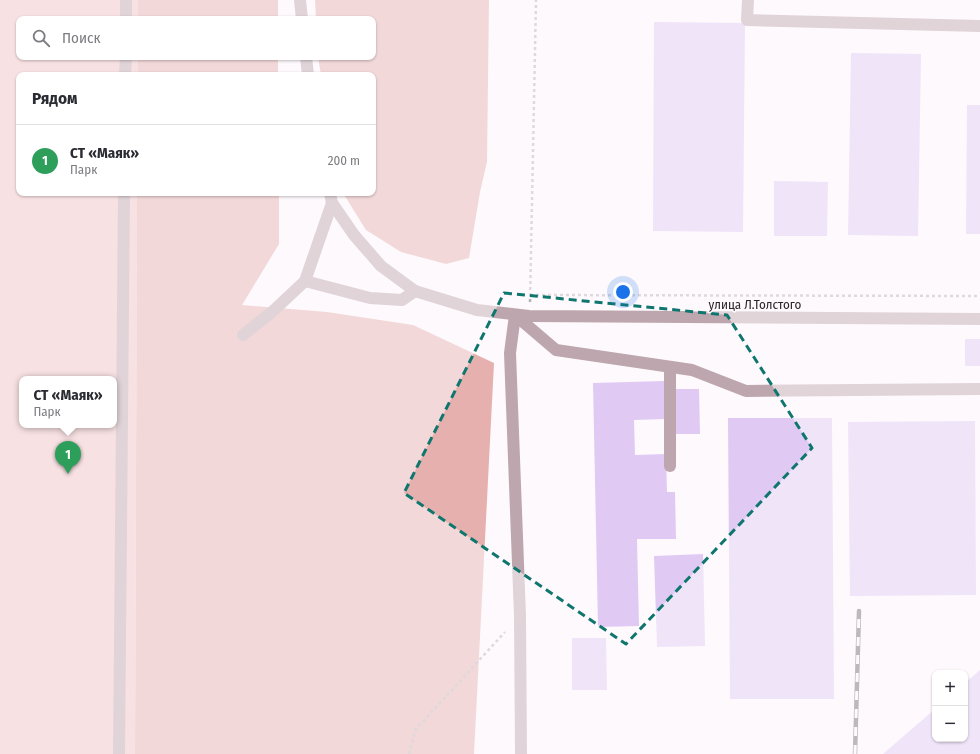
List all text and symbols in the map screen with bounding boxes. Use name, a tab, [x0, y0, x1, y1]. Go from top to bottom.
search box	[16, 16, 376, 60]
icon: search	[30, 27, 52, 49]
text: Поиск	[62, 29, 100, 47]
text: Рядом	[32, 88, 77, 109]
text: СТ «Маяк»	[70, 144, 139, 162]
text: 1	[42, 153, 48, 168]
text: 200 m	[328, 153, 360, 168]
text: Парк	[70, 162, 97, 177]
your location	[613, 282, 633, 302]
street label: улица Л.Толстого	[709, 297, 802, 312]
popup	[19, 376, 117, 428]
text: СТ «Маяк»	[33, 386, 103, 404]
text: Парк	[33, 404, 61, 419]
pin: 1	[55, 441, 81, 474]
map controls	[932, 670, 968, 742]
button: +	[932, 670, 968, 706]
button: −	[932, 706, 968, 742]

